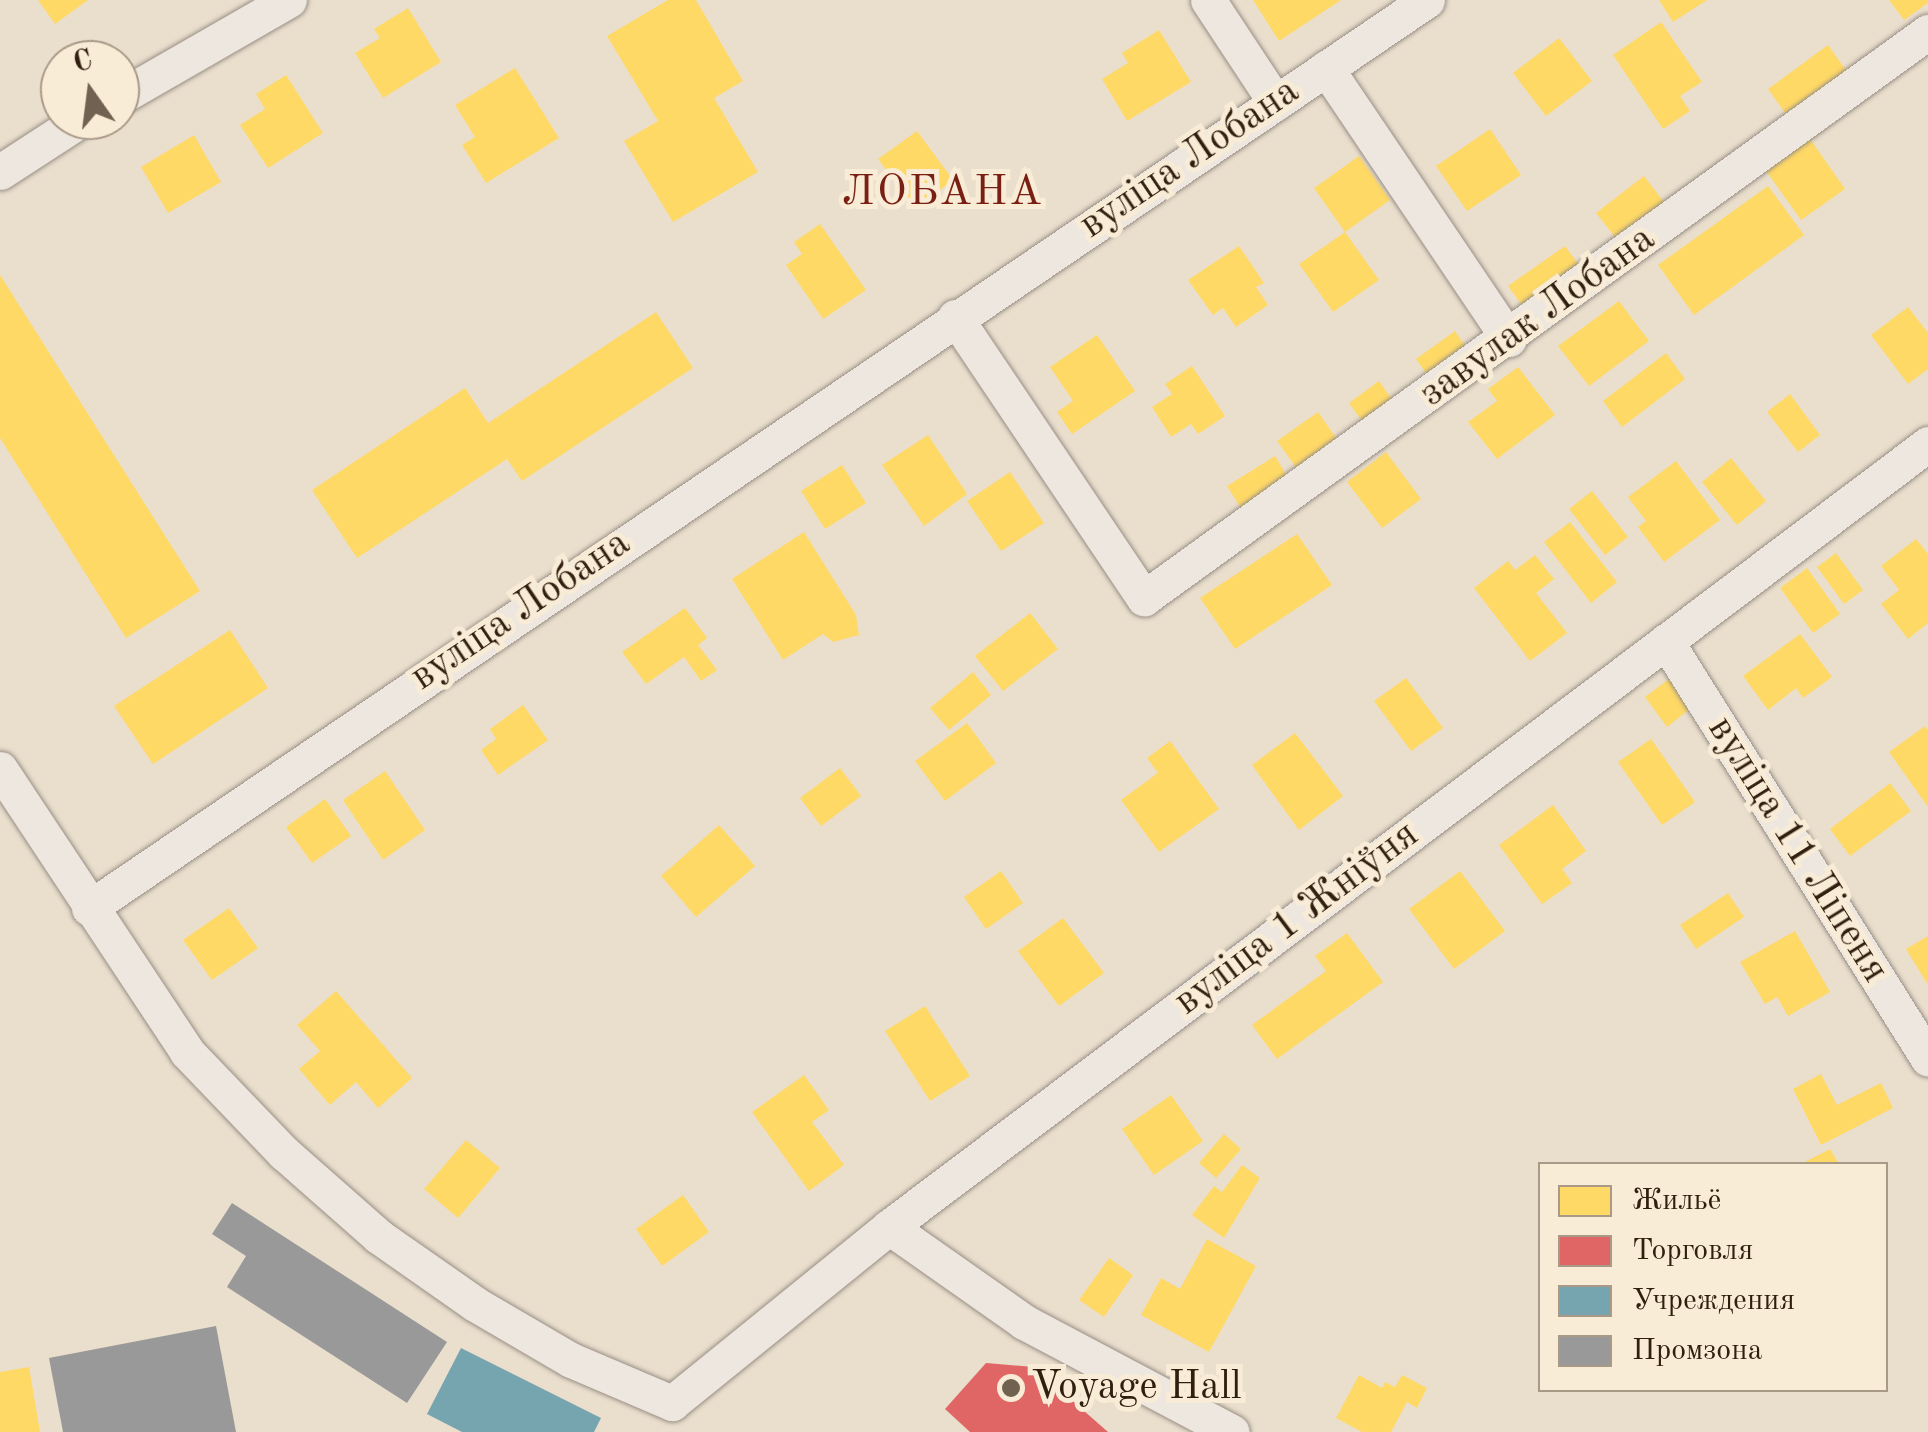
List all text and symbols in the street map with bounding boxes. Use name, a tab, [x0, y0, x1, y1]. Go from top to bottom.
north arrow	[40, 40, 140, 140]
text: С	[71, 47, 96, 79]
street label: вуліца Лобана	[1071, 68, 1309, 250]
district label: ЛОБАНА	[842, 168, 1044, 218]
street label: завулак Лобана	[1411, 216, 1665, 418]
street label: вуліца Лобана	[402, 520, 640, 702]
street label: вуліца 11 Ліпеня	[1696, 708, 1898, 992]
street label: вуліца 1 Жніўня	[1165, 812, 1429, 1026]
legend	[1538, 1162, 1888, 1392]
text: Жильё	[1632, 1186, 1721, 1216]
text: Торговля	[1632, 1236, 1753, 1266]
text: Учреждения	[1632, 1286, 1795, 1316]
text: Промзона	[1632, 1336, 1763, 1366]
place label: Voyage Hall	[1031, 1364, 1242, 1412]
marker: Voyage Hall	[1000, 1377, 1022, 1399]

